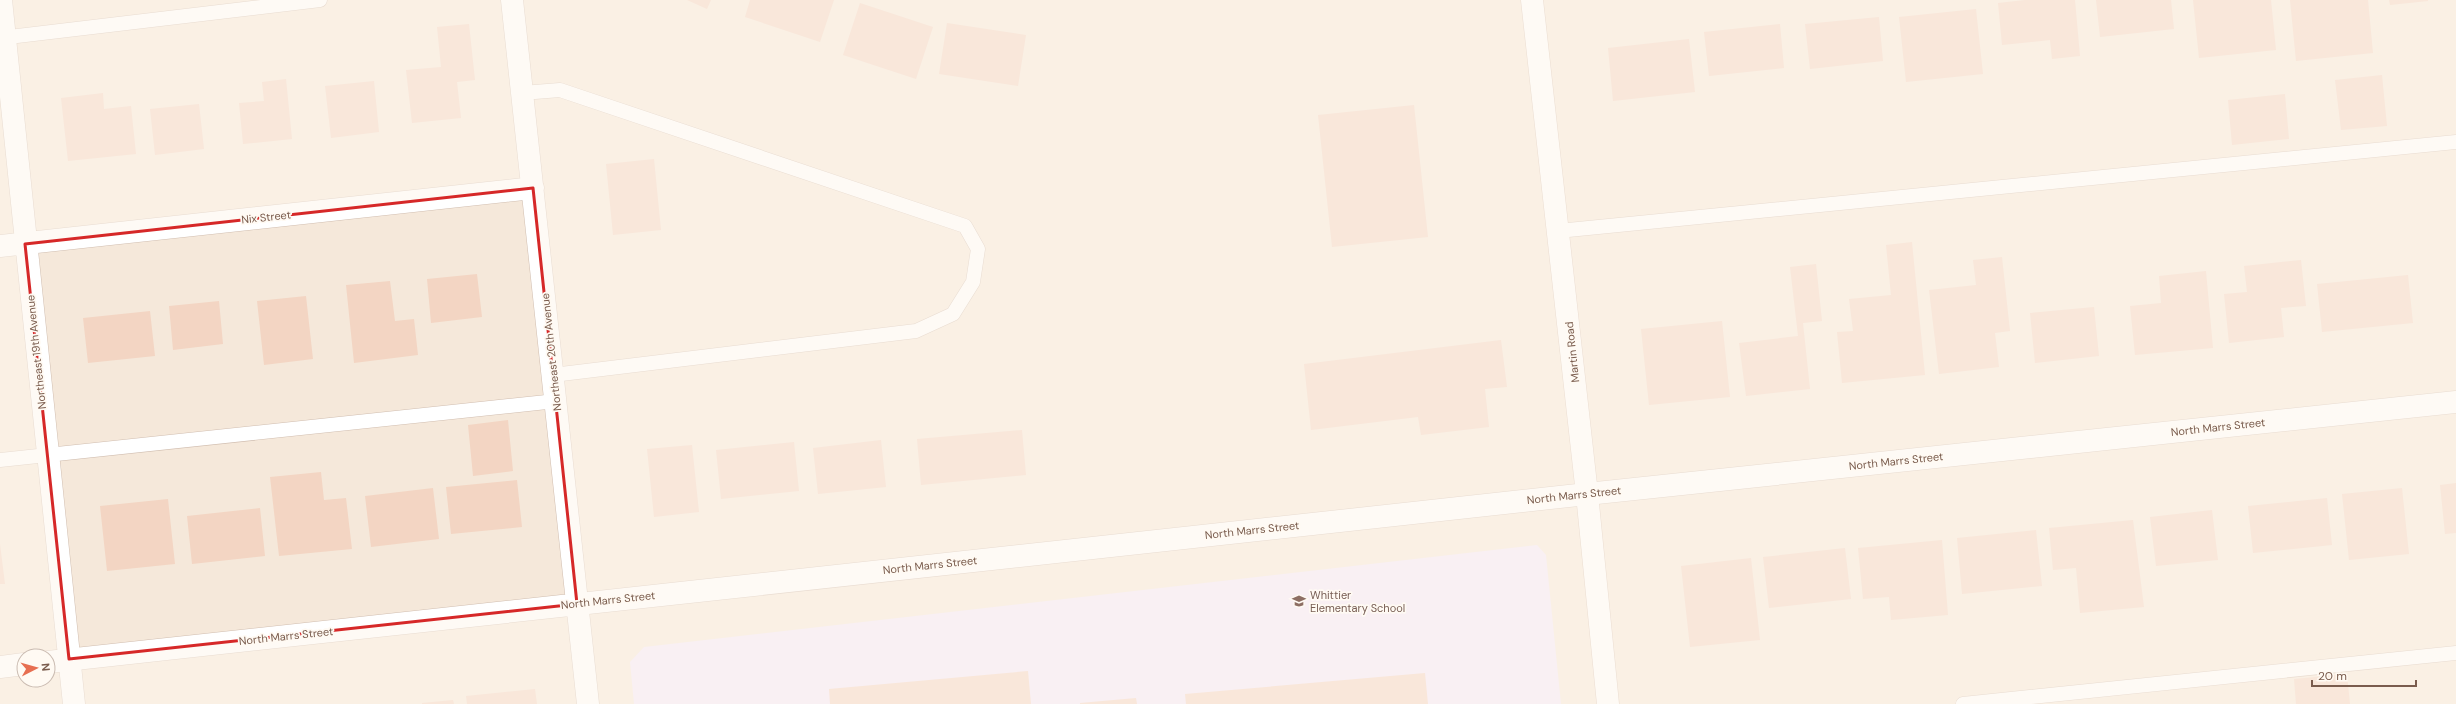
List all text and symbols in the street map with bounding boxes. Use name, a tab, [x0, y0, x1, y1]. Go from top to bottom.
street label: Nix Street	[241, 207, 291, 227]
street label: Northeast 20th Avenue	[538, 292, 564, 412]
street label: Northeast 19th Avenue	[23, 294, 49, 410]
street label: Martin Road	[1562, 321, 1582, 383]
street label: North Marrs Street	[2170, 415, 2266, 439]
street label: North Marrs Street	[1848, 449, 1944, 473]
street label: North Marrs Street	[1526, 483, 1622, 507]
street label: North Marrs Street	[1204, 518, 1300, 542]
street label: North Marrs Street	[882, 553, 978, 577]
street label: North Marrs Street	[560, 588, 656, 612]
place label: Whittier Elementary School	[1310, 588, 1405, 615]
school or university icon: Whittier Elementary School	[1291, 593, 1307, 609]
street label: North Marrs Street	[238, 624, 334, 648]
north arrow	[16, 648, 56, 688]
text: N	[39, 662, 53, 672]
scale bar	[2312, 662, 2416, 688]
text: 20 m	[2318, 668, 2347, 684]

